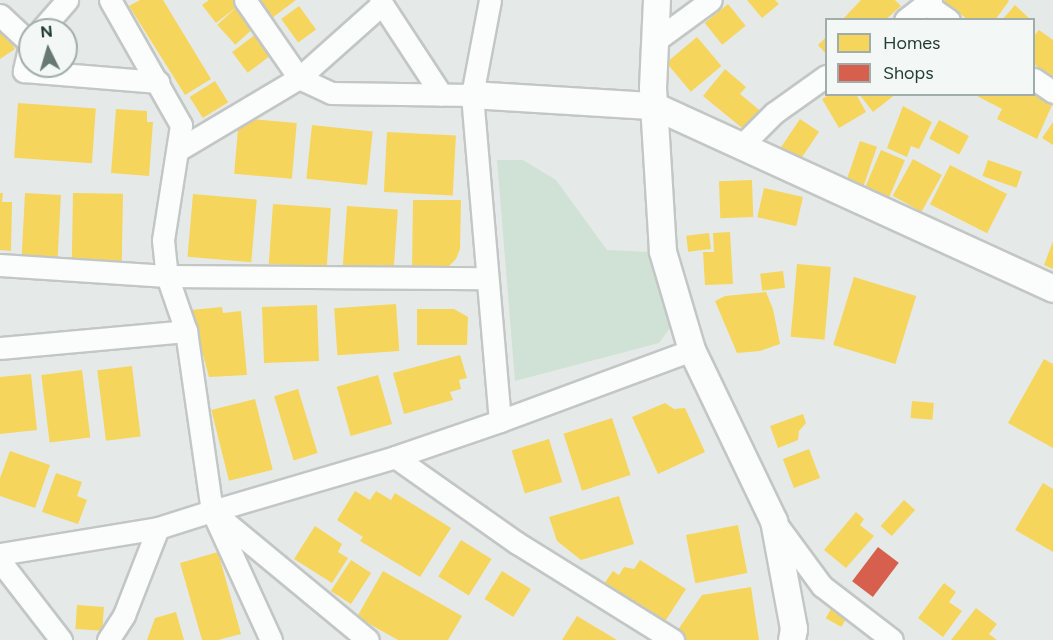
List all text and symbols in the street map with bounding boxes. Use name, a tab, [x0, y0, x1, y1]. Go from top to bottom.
north arrow	[18, 18, 78, 78]
legend	[825, 18, 1035, 96]
text: N	[40, 22, 54, 42]
text: Homes	[883, 32, 941, 54]
text: Shops	[883, 62, 934, 84]

